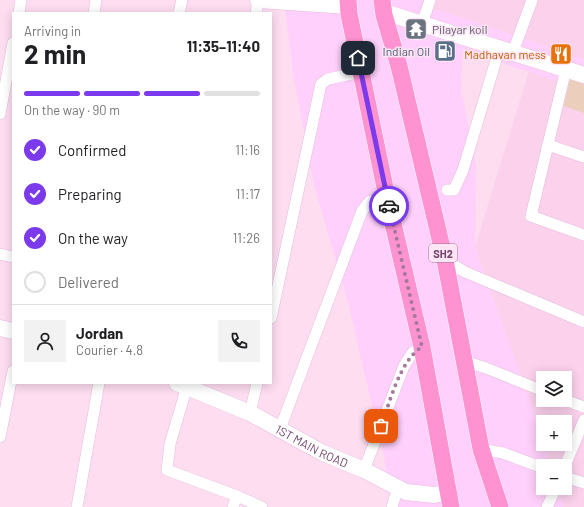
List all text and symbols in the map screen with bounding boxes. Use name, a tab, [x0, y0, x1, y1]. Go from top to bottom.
temple icon: Pilayar koil	[403, 16, 429, 42]
place label: Pilayar koil	[432, 22, 487, 36]
text: Arriving in	[24, 23, 81, 39]
text: 11:35–11:40	[187, 37, 260, 55]
text: 2 min	[24, 38, 86, 69]
fuel station icon: Indian Oil	[432, 38, 458, 64]
pin	[341, 41, 375, 75]
restaurant icon: Madhavan mess	[548, 41, 574, 67]
place label: Indian Oil	[383, 44, 430, 58]
icon: home	[347, 47, 369, 69]
place label: Madhavan mess	[464, 47, 546, 61]
text: On the way · 90 m	[24, 102, 120, 118]
icon: check	[24, 139, 46, 161]
text: Confirmed	[58, 141, 126, 159]
text: 11:16	[235, 142, 260, 158]
icon: check	[24, 183, 46, 205]
text: Preparing	[58, 185, 122, 203]
text: 11:17	[236, 186, 260, 202]
courier	[369, 186, 409, 226]
icon: car	[378, 195, 400, 217]
icon: check	[24, 227, 46, 249]
text: On the way	[58, 229, 128, 247]
text: 11:26	[233, 230, 260, 246]
road number: SH2	[429, 244, 457, 262]
text: Delivered	[58, 273, 119, 291]
button: person	[24, 320, 66, 362]
button: phone	[218, 320, 260, 362]
text: Jordan	[76, 324, 123, 342]
text: Courier · 4.8	[76, 342, 143, 358]
map controls	[536, 371, 572, 495]
button: layers	[536, 371, 572, 407]
pin	[364, 409, 398, 443]
icon: bag	[370, 415, 392, 437]
button: +	[536, 415, 572, 451]
street label: 1ST MAIN ROAD	[273, 421, 350, 470]
button: −	[536, 459, 572, 495]

